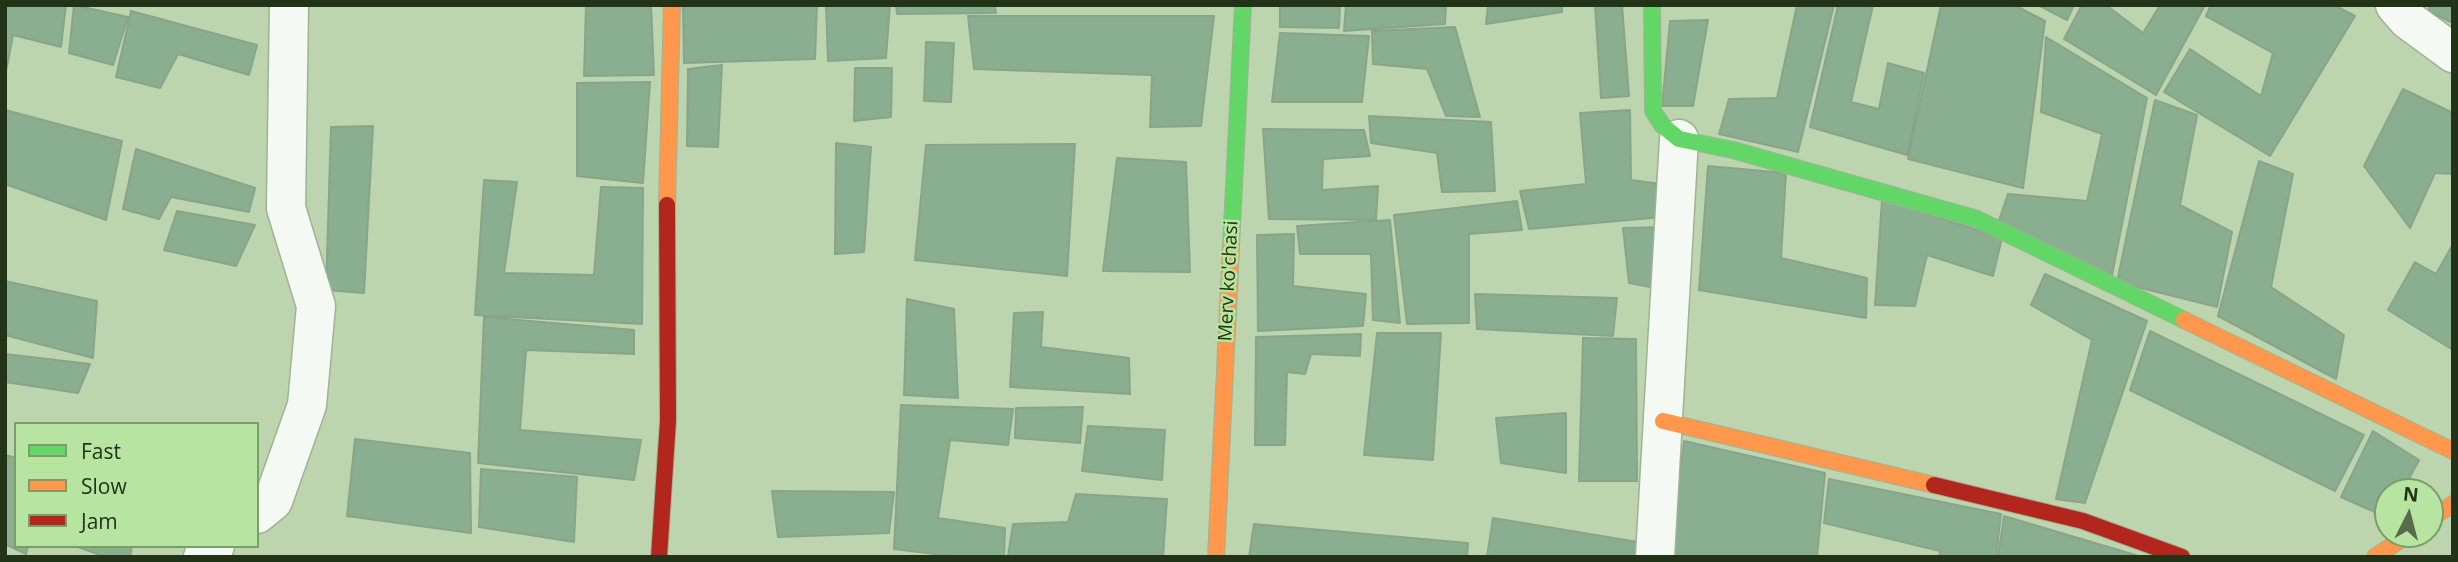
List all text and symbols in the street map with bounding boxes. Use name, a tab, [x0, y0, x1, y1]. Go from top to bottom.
street label: Merv ko'chasi	[1214, 220, 1244, 342]
legend	[14, 422, 259, 548]
text: Fast	[81, 437, 121, 465]
text: Slow	[81, 472, 127, 500]
north arrow	[2374, 478, 2444, 548]
text: N	[2402, 480, 2420, 508]
text: Jam	[81, 507, 118, 535]

